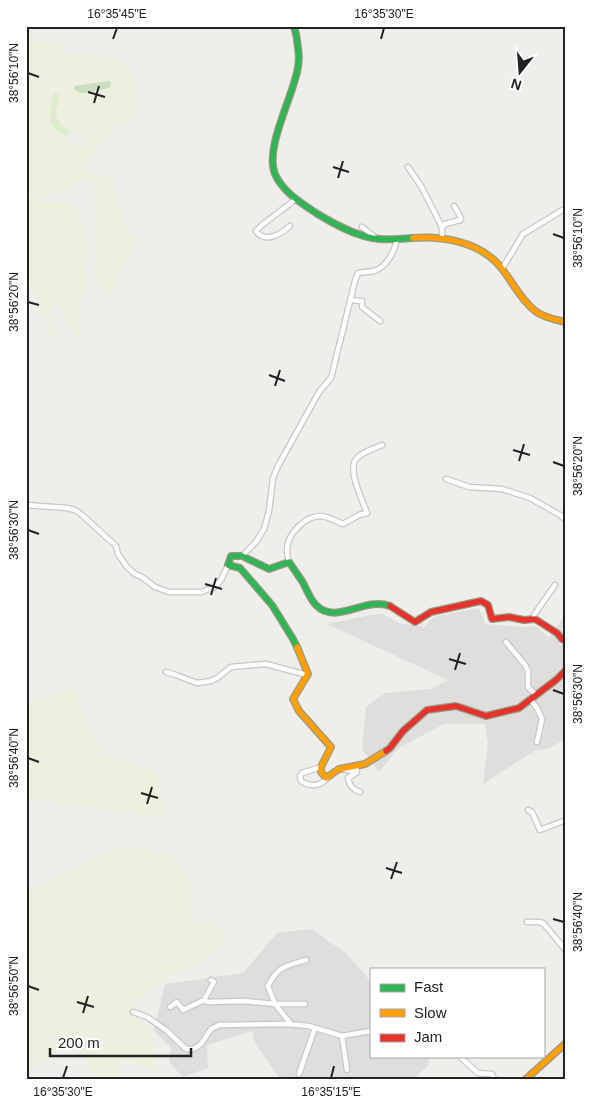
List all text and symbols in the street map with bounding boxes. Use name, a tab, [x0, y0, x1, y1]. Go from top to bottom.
text: 16°35'45"E	[87, 7, 147, 21]
text: 16°35'30"E	[354, 7, 414, 21]
text: 38°56'10"N	[7, 43, 21, 103]
north arrow	[494, 48, 544, 98]
text: N	[509, 75, 523, 94]
text: 38°56'10"N	[571, 208, 585, 268]
text: 38°56'20"N	[7, 272, 21, 332]
text: 38°56'20"N	[571, 436, 585, 496]
text: 38°56'30"N	[7, 500, 21, 560]
text: 38°56'30"N	[571, 664, 585, 724]
text: 38°56'40"N	[7, 728, 21, 788]
text: 38°56'40"N	[571, 892, 585, 952]
text: 38°56'50"N	[7, 956, 21, 1016]
legend	[370, 968, 544, 1058]
text: Fast	[414, 978, 444, 995]
text: Slow	[414, 1004, 447, 1021]
scale bar	[50, 1025, 191, 1057]
text: Jam	[414, 1028, 442, 1045]
text: 200 m	[58, 1034, 100, 1051]
text: 16°35'30"E	[33, 1085, 93, 1099]
text: 16°35'15"E	[301, 1085, 361, 1099]

